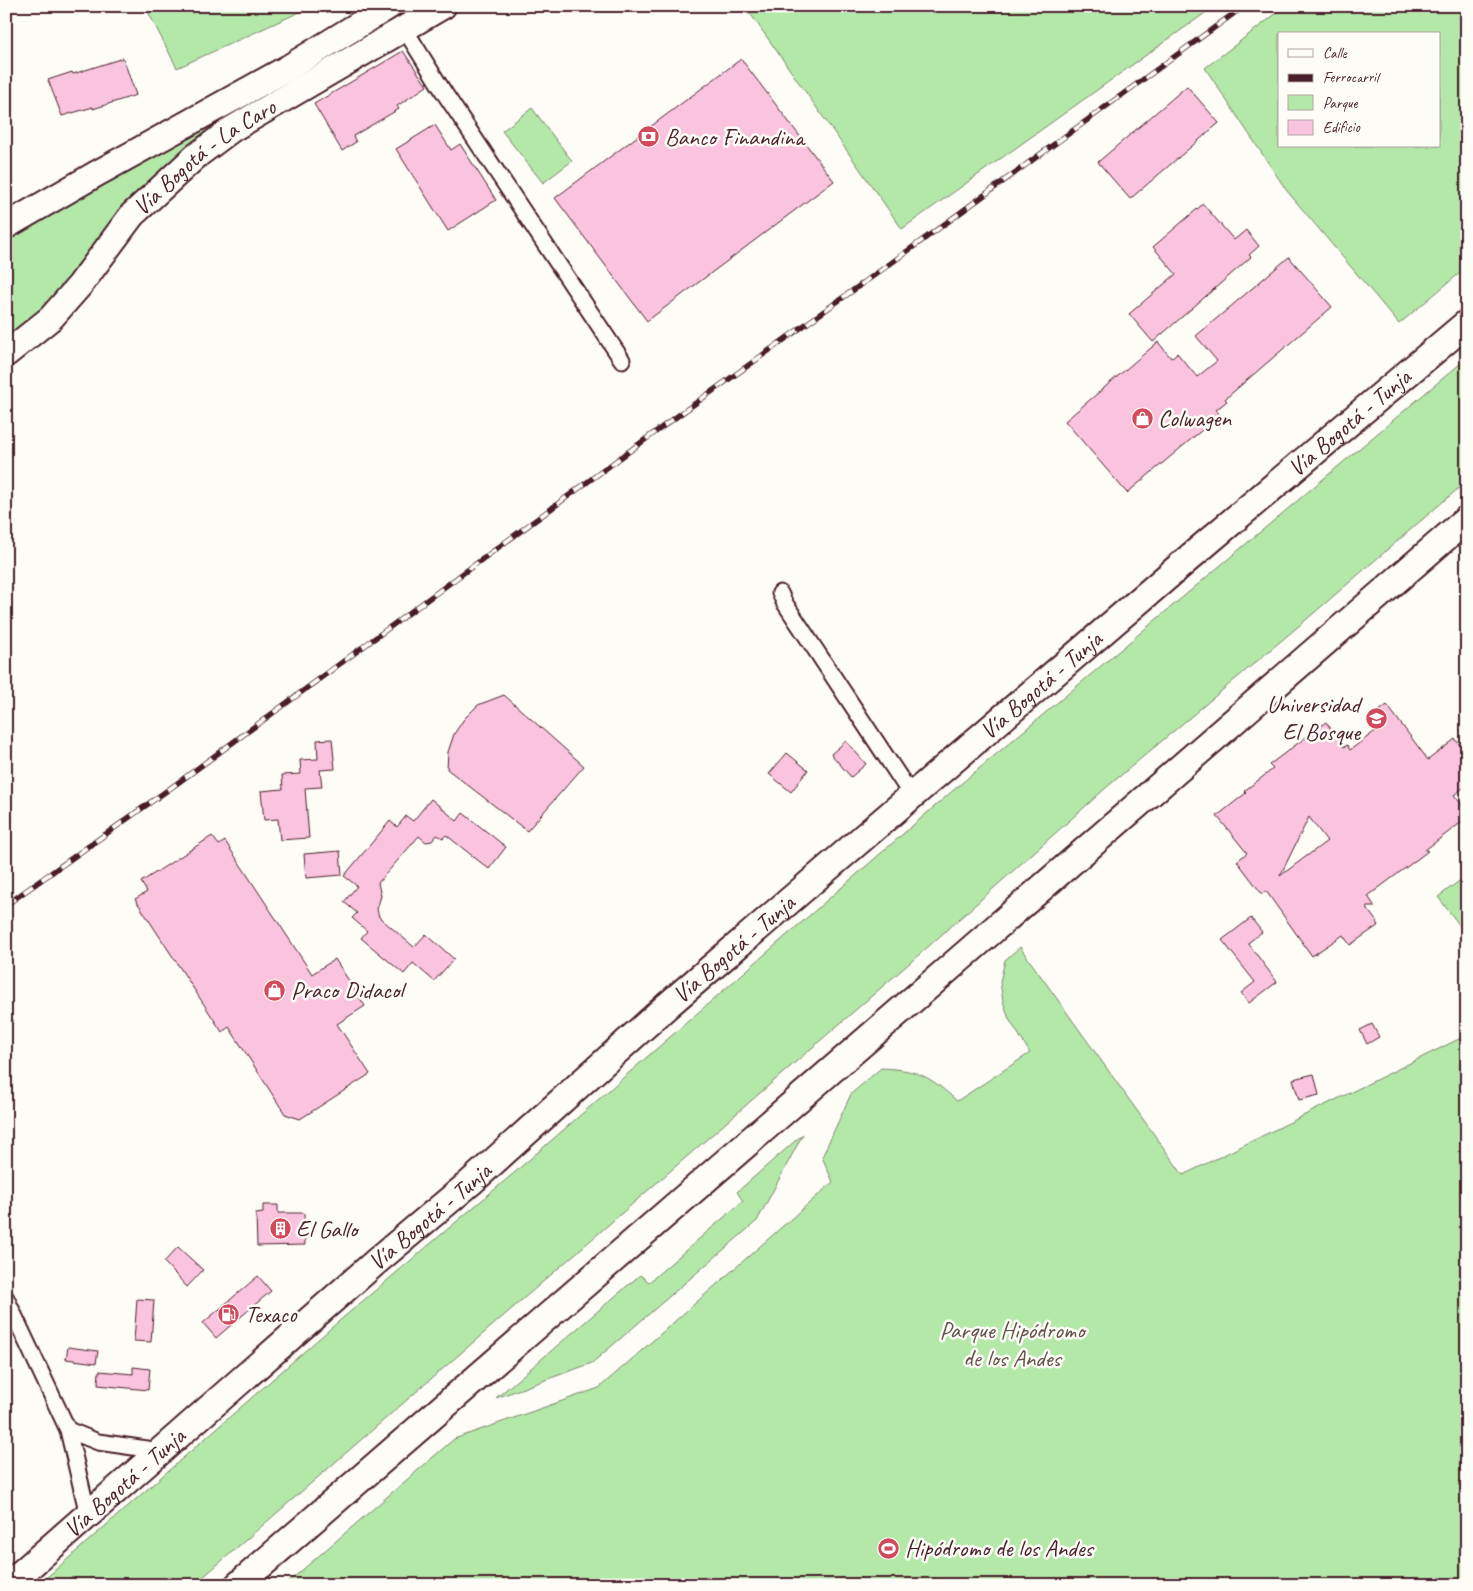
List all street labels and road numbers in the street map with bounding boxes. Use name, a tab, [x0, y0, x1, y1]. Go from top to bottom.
street label: Vía Bogotá - La Caro	[127, 91, 282, 222]
street label: Vía Bogotá - Tunja	[1282, 361, 1418, 483]
street label: Vía Bogotá - Tunja	[974, 623, 1109, 746]
street label: Vía Bogotá - Tunja	[666, 887, 802, 1010]
street label: Vía Bogotá - Tunja	[362, 1155, 498, 1277]
street label: Vía Bogotá - Tunja	[58, 1421, 192, 1544]

